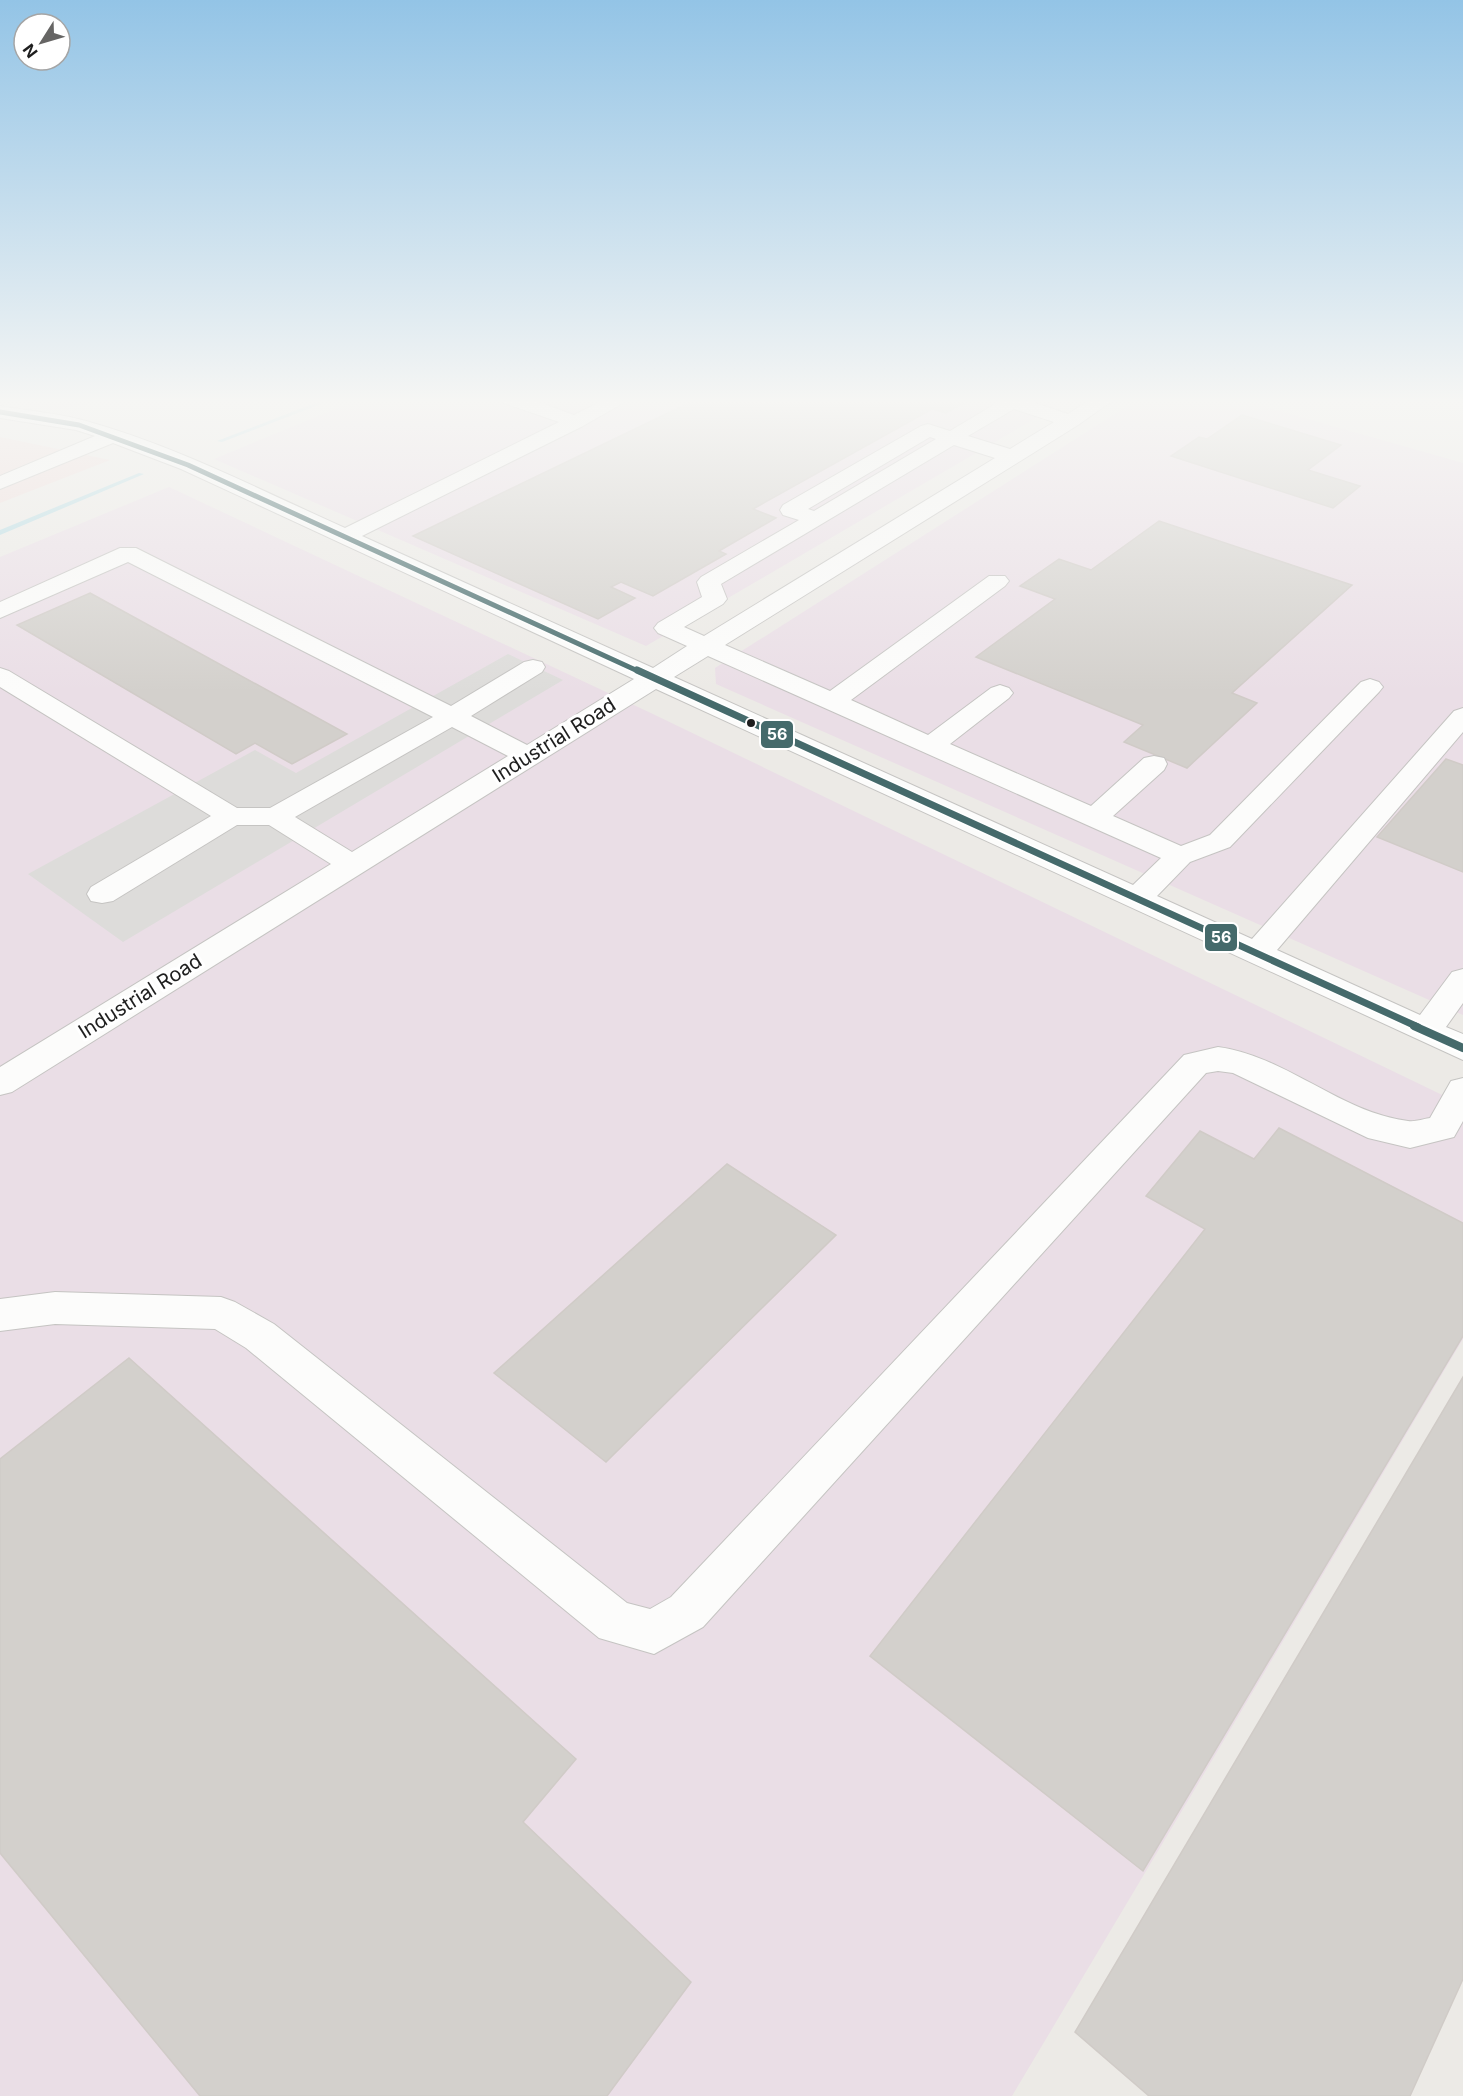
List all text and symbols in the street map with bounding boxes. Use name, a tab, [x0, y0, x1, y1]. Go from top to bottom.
north arrow	[12, 12, 72, 72]
text: N	[18, 40, 42, 62]
street label: Industrial Road	[488, 692, 620, 788]
unlabelled marker	[745, 717, 757, 729]
line badge: 56	[760, 720, 794, 749]
text: 56	[767, 724, 787, 744]
line badge: 56	[1204, 923, 1238, 952]
text: 56	[1211, 927, 1231, 947]
street label: Industrial Road	[74, 948, 206, 1044]

